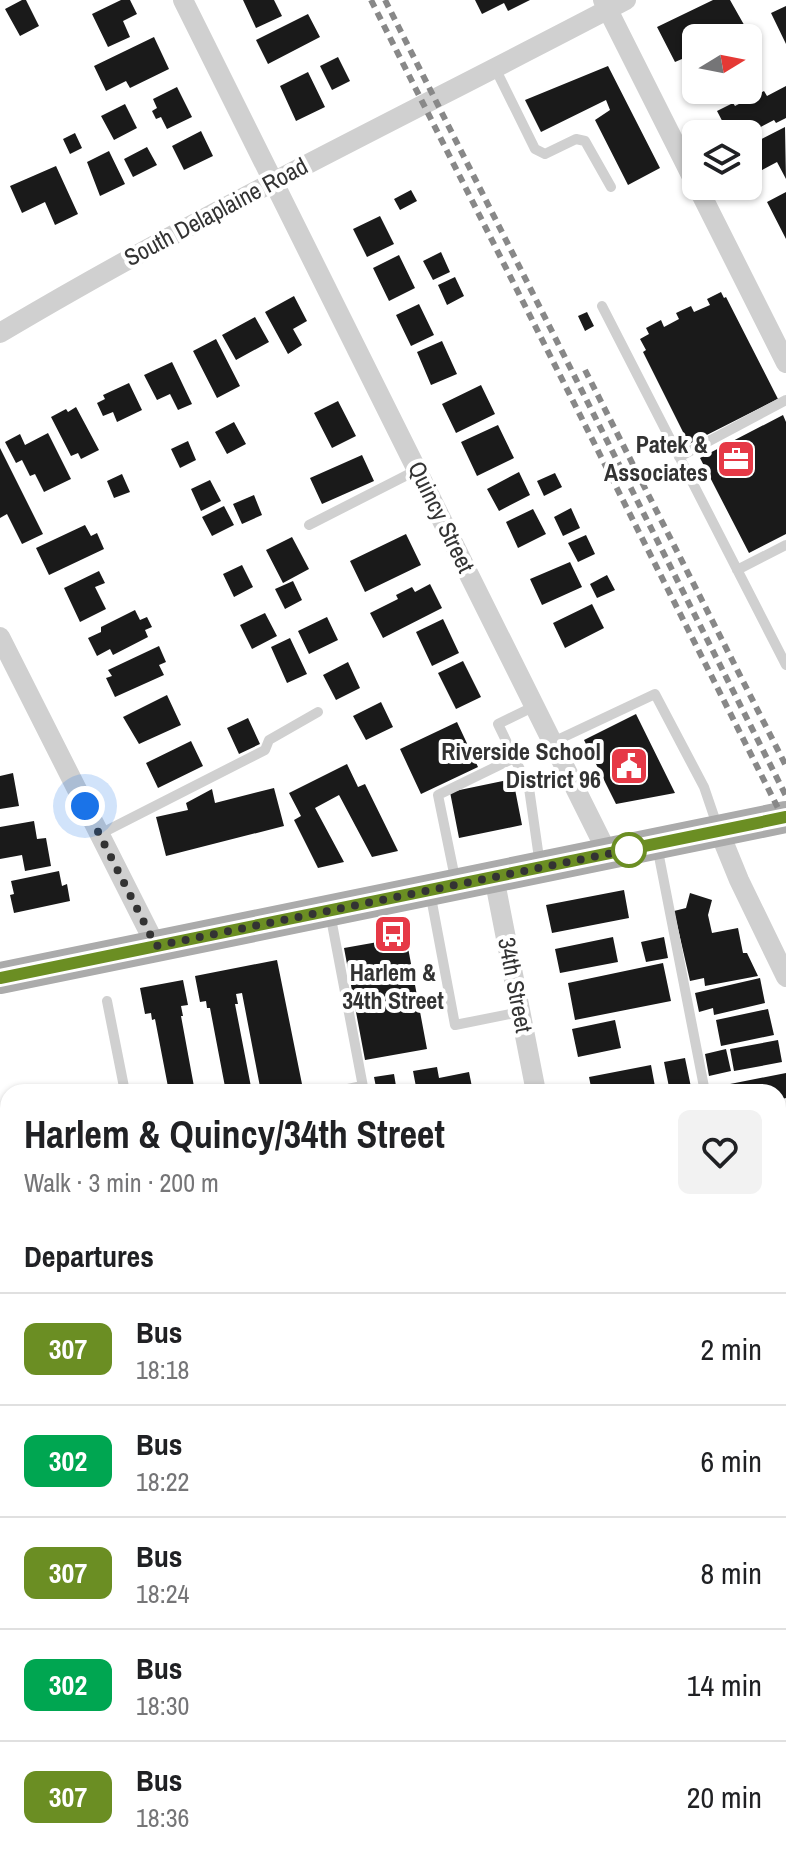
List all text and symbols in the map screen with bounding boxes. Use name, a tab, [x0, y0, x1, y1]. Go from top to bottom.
north arrow	[682, 24, 762, 104]
map controls	[682, 24, 762, 200]
button: layers	[682, 120, 762, 200]
street label: South Delaplaine Road	[118, 149, 313, 273]
place label: Patek & Associates	[604, 428, 708, 488]
office icon: Patek & Associates	[715, 438, 757, 480]
street label: Quincy Street	[401, 455, 483, 578]
place label: Riverside School District 96	[441, 735, 601, 795]
public building icon: Riverside School District 96	[608, 745, 650, 787]
your location	[65, 786, 105, 826]
unlabelled marker	[612, 833, 646, 867]
bus stop icon: Harlem & 34th Street	[372, 913, 414, 955]
street label: 34th Street	[491, 934, 541, 1036]
place label: Harlem & 34th Street	[342, 956, 444, 1016]
text: Harlem & Quincy/34th Street	[24, 1109, 445, 1160]
button: heart	[678, 1110, 762, 1194]
text: Walk · 3 min · 200 m	[24, 1165, 219, 1200]
text: Departures	[24, 1236, 154, 1276]
text: Bus	[136, 1312, 182, 1352]
text: 2 min	[700, 1329, 762, 1369]
text: 307	[49, 1330, 87, 1368]
text: 18:18	[136, 1352, 189, 1387]
text: Bus	[136, 1424, 182, 1464]
text: 6 min	[700, 1441, 762, 1481]
text: 302	[49, 1442, 87, 1480]
text: 18:22	[136, 1464, 189, 1499]
text: Bus	[136, 1536, 182, 1576]
text: 8 min	[700, 1553, 762, 1593]
text: 307	[49, 1554, 87, 1592]
text: 18:24	[136, 1576, 189, 1611]
text: Bus	[136, 1648, 182, 1688]
text: 14 min	[687, 1665, 762, 1705]
text: 302	[49, 1666, 87, 1704]
text: 18:30	[136, 1688, 189, 1723]
text: Bus	[136, 1760, 182, 1800]
text: 20 min	[687, 1777, 762, 1817]
text: 307	[49, 1778, 87, 1816]
text: 18:36	[136, 1800, 189, 1835]

